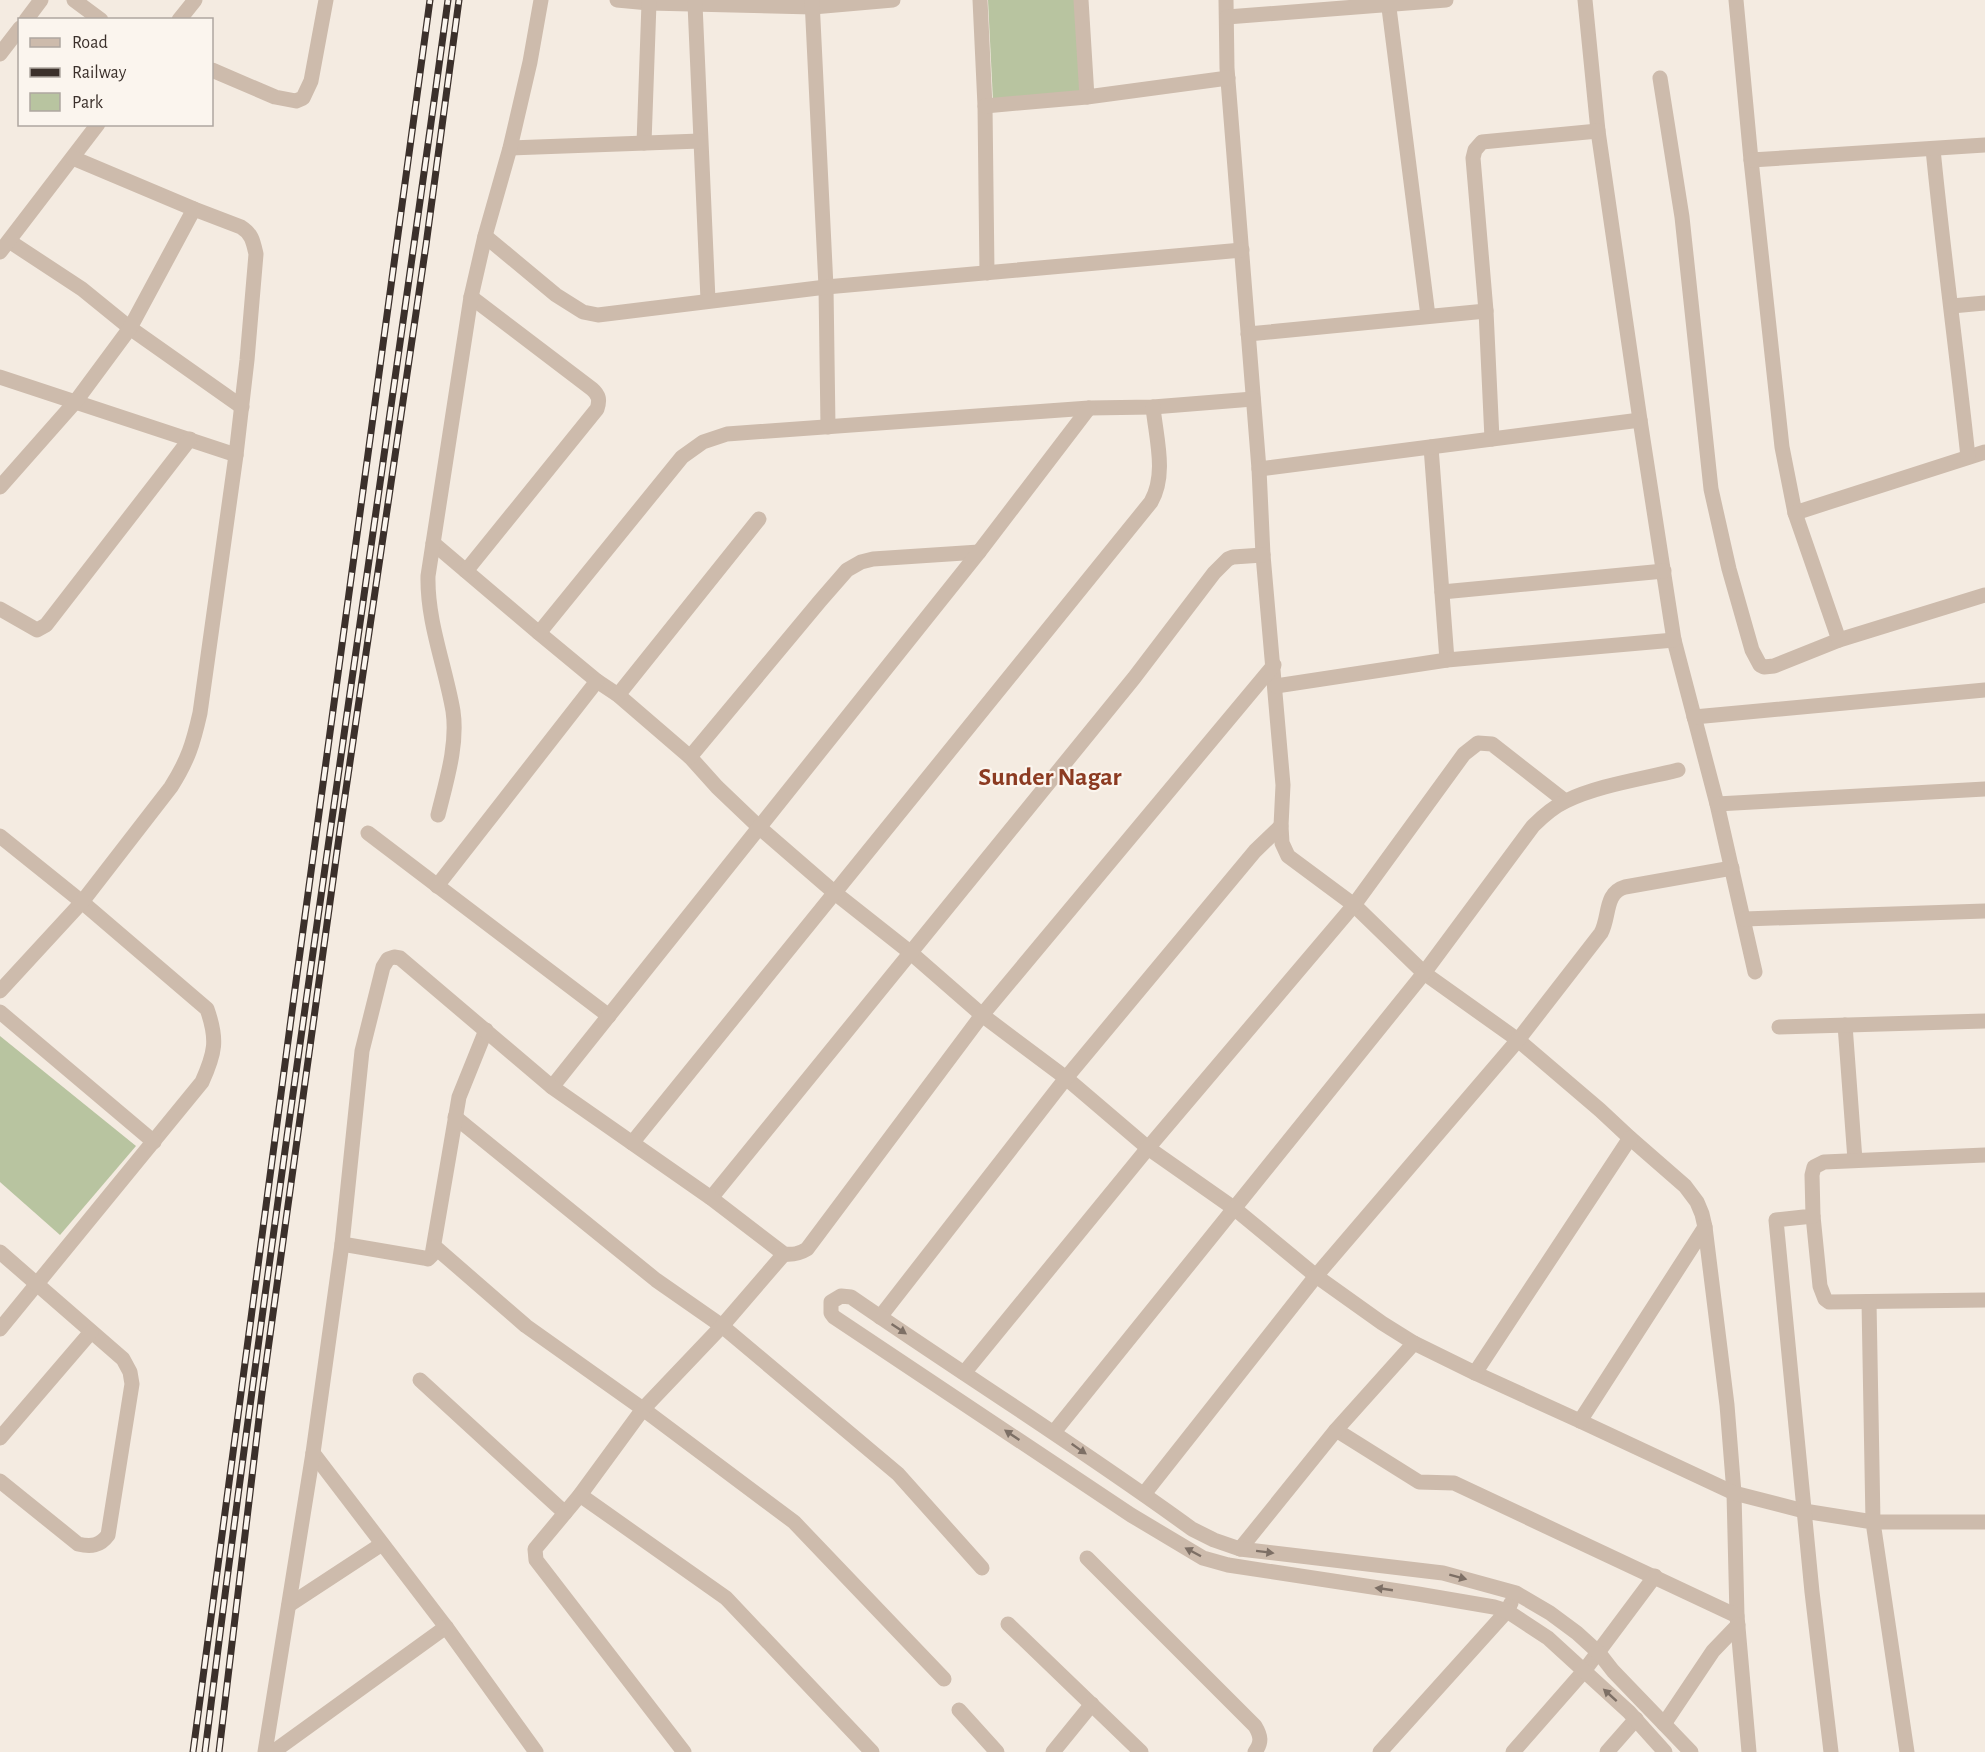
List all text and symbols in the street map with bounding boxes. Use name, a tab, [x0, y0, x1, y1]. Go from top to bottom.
legend	[18, 18, 213, 126]
text: Road	[72, 34, 108, 52]
text: Railway	[72, 64, 127, 82]
text: Park	[72, 94, 104, 112]
district label: Sunder Nagar	[978, 764, 1122, 790]
one-way arrow	[891, 1324, 907, 1335]
one-way arrow	[1004, 1430, 1020, 1441]
one-way arrow	[1071, 1443, 1087, 1454]
one-way arrow	[1185, 1547, 1202, 1557]
one-way arrow	[1256, 1548, 1275, 1557]
one-way arrow	[1449, 1573, 1467, 1582]
one-way arrow	[1375, 1585, 1394, 1594]
one-way arrow	[1603, 1689, 1618, 1702]

